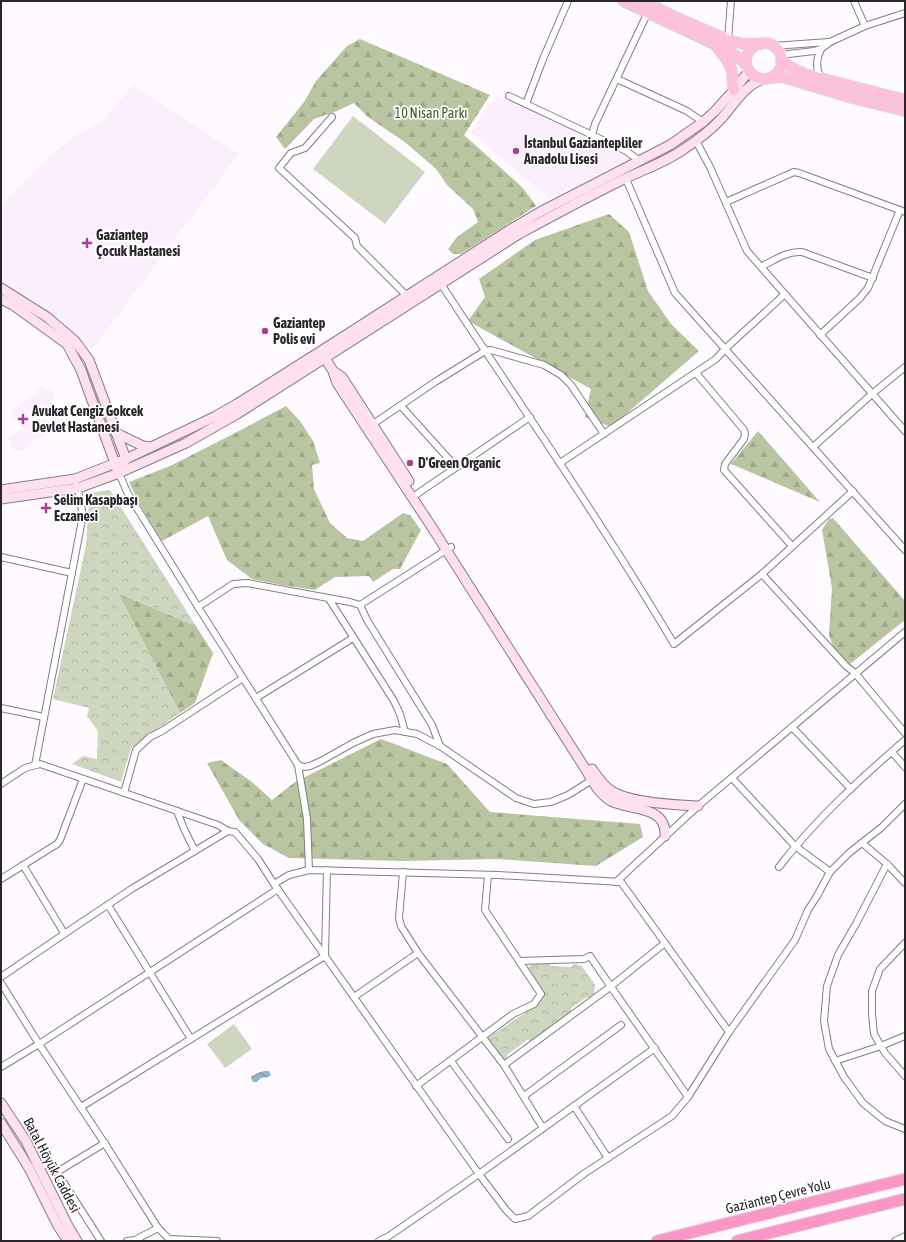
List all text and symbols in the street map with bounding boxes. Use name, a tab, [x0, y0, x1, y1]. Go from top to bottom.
park label: 10 Nisan Parkı	[395, 105, 467, 121]
place label: İstanbul Gaziantepliler Anadolu Lisesi	[523, 134, 643, 167]
marker: İstanbul Gaziantepliler Anadolu Lisesi	[511, 146, 521, 156]
place label: Gaziantep Çocuk Hastanesi	[96, 227, 180, 259]
marker: Gaziantep Çocuk Hastanesi	[81, 237, 93, 249]
place label: Gaziantep Polis evi	[273, 315, 326, 347]
marker: Gaziantep Polis evi	[260, 326, 270, 336]
place label: Avukat Cengiz Gokcek Devlet Hastanesi	[31, 403, 144, 435]
marker: Avukat Cengiz Gokcek Devlet Hastanesi	[17, 413, 29, 425]
place label: D'Green Organic	[418, 455, 501, 471]
marker: D'Green Organic	[405, 458, 415, 468]
place label: Selim Kasapbaşı Eczanesi	[54, 492, 138, 524]
marker: Selim Kasapbaşı Eczanesi	[41, 503, 51, 513]
street label: Batal Höyük Caddesi	[20, 1115, 84, 1215]
street label: Gaziantep Çevre Yolu	[724, 1175, 832, 1217]

